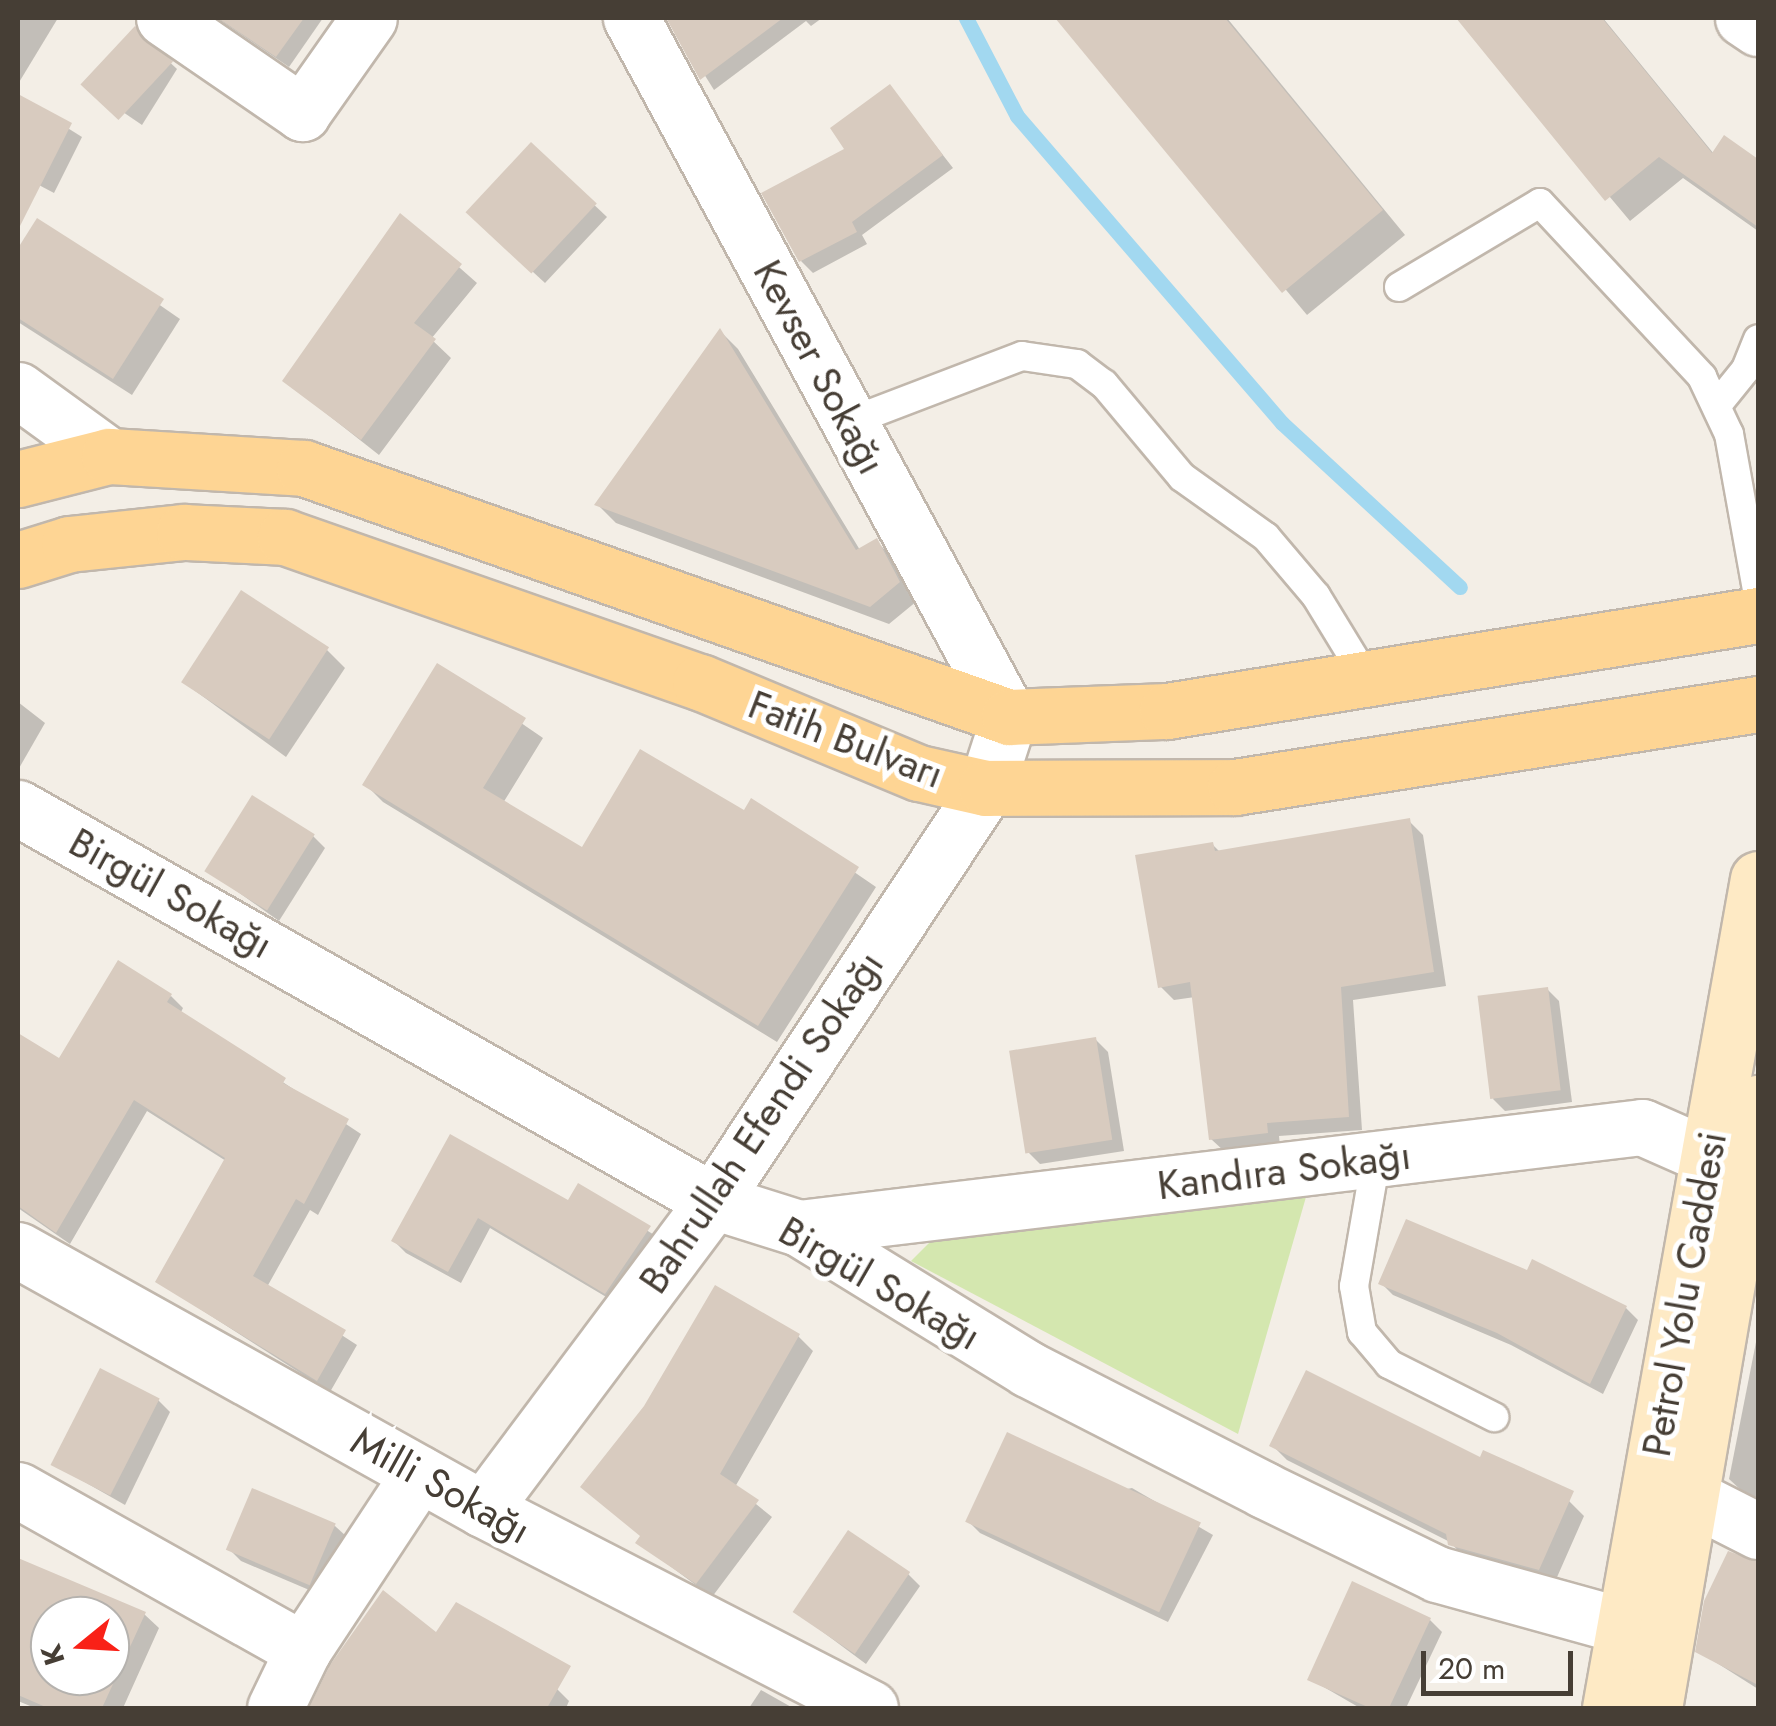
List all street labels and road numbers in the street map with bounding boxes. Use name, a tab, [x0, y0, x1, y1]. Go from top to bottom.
street label: Kevser Sokağı	[744, 252, 896, 482]
street label: Fatih Bulvarı	[742, 680, 950, 798]
street label: Birgül Sokağı	[61, 818, 281, 968]
street label: Bahrullah Efendi Sokağı	[629, 942, 893, 1302]
street label: Petrol Yolu Caddesi	[1632, 1128, 1736, 1460]
street label: Kandıra Sokağı	[1155, 1131, 1413, 1209]
street label: Birgül Sokağı	[771, 1206, 989, 1360]
street label: Milli Sokağı	[343, 1416, 539, 1554]

